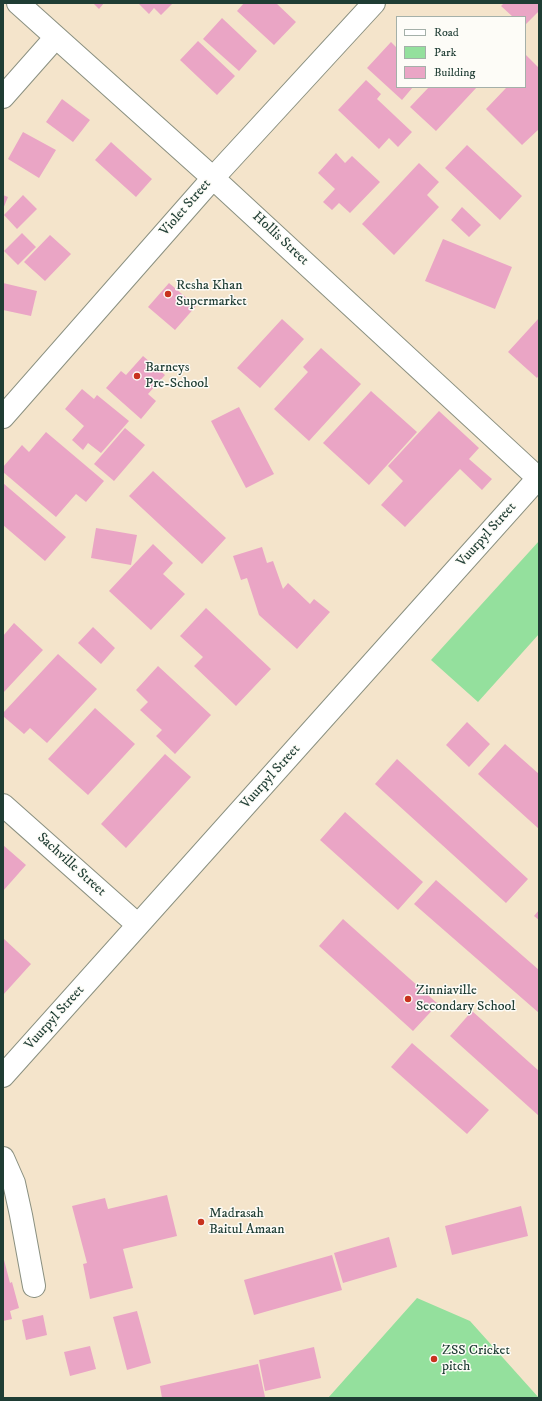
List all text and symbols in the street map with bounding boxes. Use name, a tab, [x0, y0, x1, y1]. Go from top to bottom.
legend	[396, 16, 526, 88]
text: Road	[434, 25, 459, 40]
text: Park	[434, 45, 456, 60]
text: Building	[434, 65, 475, 80]
street label: Violet Street	[157, 176, 215, 240]
street label: Hollis Street	[248, 209, 312, 269]
place label: Resha Khan Supermarket	[176, 278, 247, 310]
marker: Resha Khan Supermarket	[163, 289, 173, 299]
place label: Barneys Pre-School	[145, 360, 208, 392]
marker: Barneys Pre-School	[132, 371, 142, 381]
street label: Vuurpyl Street	[454, 499, 520, 571]
street label: Vuurpyl Street	[238, 741, 304, 813]
street label: Sachville Street	[33, 830, 109, 900]
street label: Vuurpyl Street	[22, 982, 88, 1054]
place label: Zinniaville Secondary School	[416, 983, 515, 1016]
marker: Zinniaville Secondary School	[403, 994, 413, 1004]
place label: Madrasah Baitul Amaan	[209, 1206, 284, 1238]
marker: Madrasah Baitul Amaan	[196, 1217, 206, 1227]
place label: ZSS Cricket pitch	[442, 1343, 510, 1376]
marker: ZSS Cricket pitch	[429, 1354, 439, 1364]

